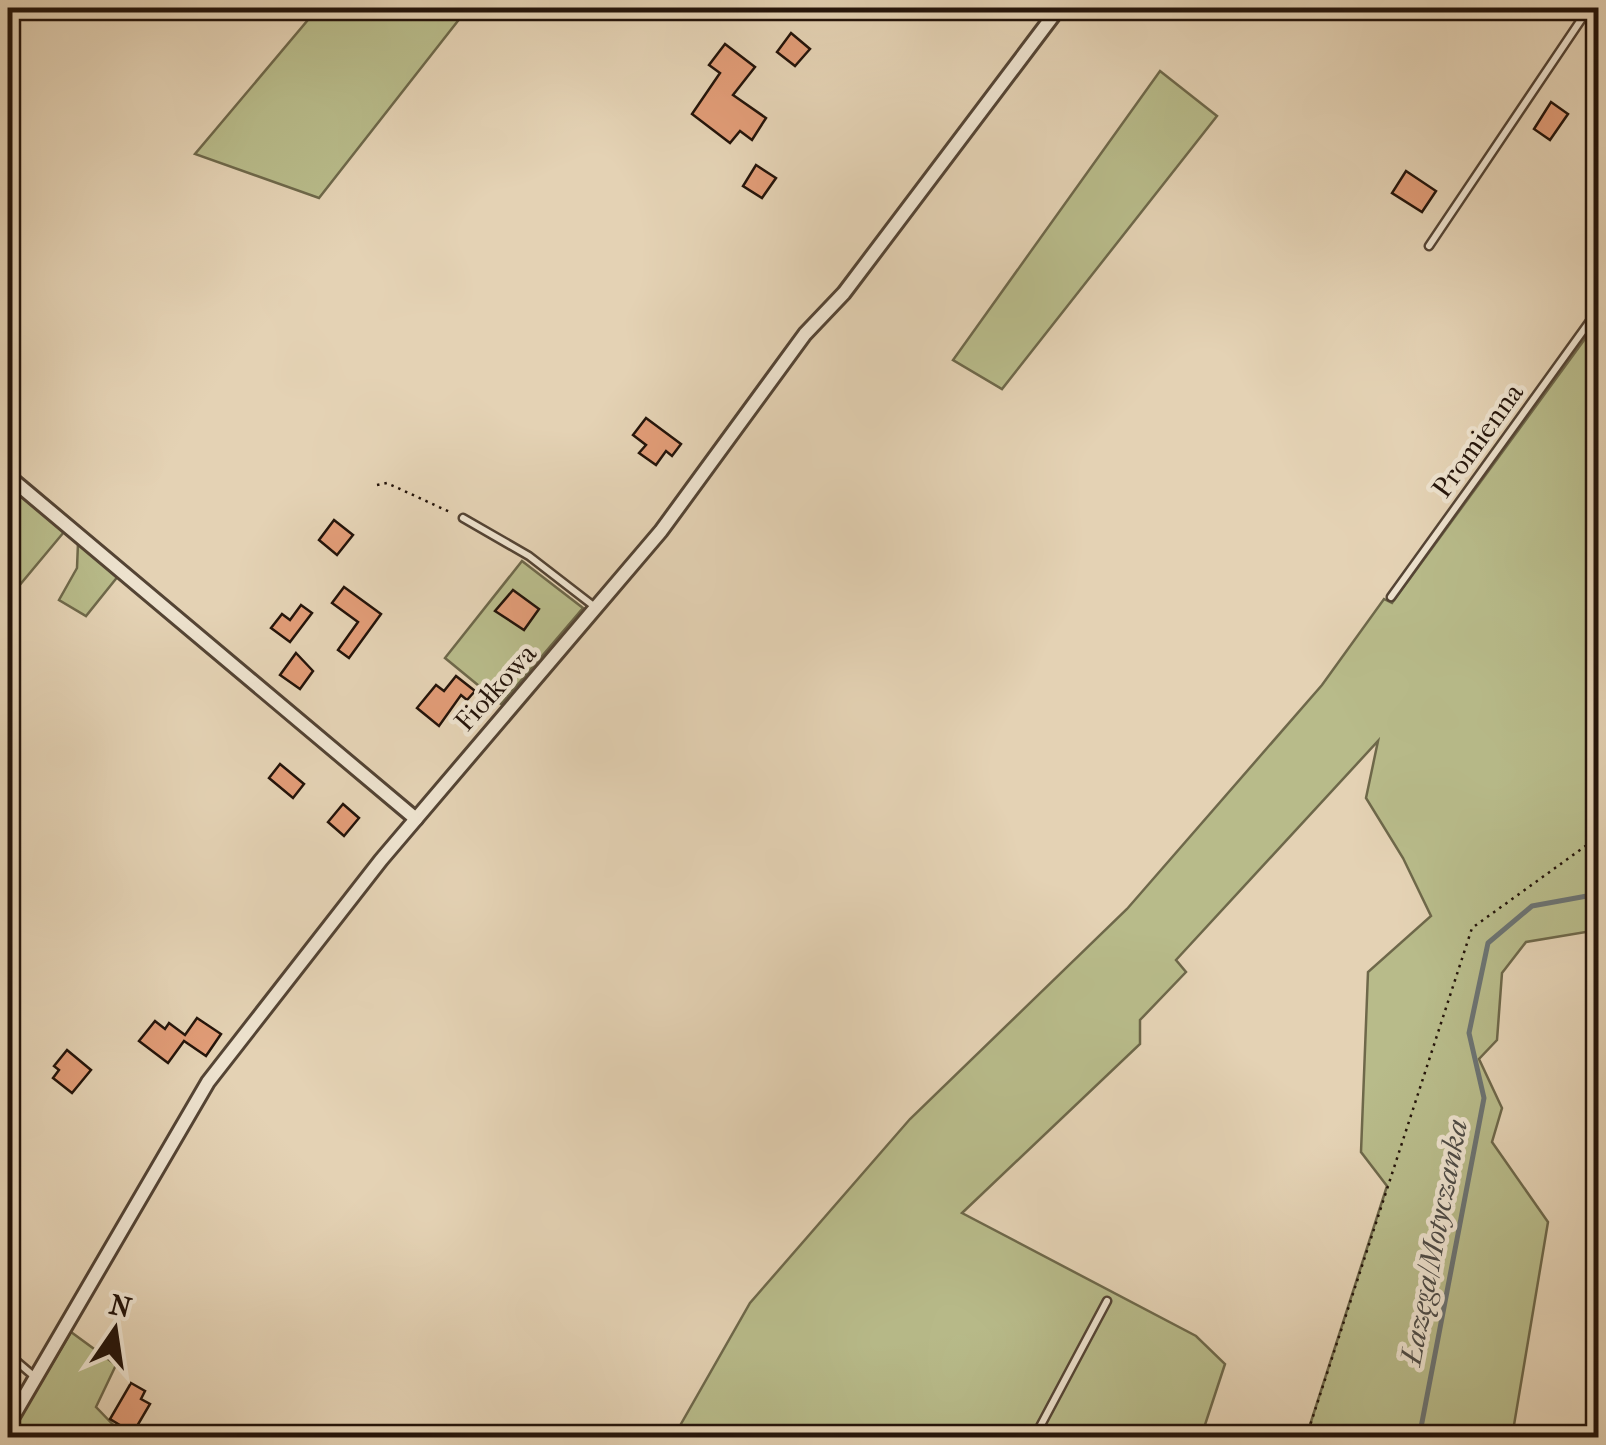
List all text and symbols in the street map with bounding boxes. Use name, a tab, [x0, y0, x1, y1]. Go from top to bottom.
street label: Promienna	[1425, 376, 1531, 504]
street label: Fiołkowa	[448, 636, 544, 738]
water label: Łazęga/Motyczanka	[1393, 1116, 1475, 1370]
north arrow	[65, 1280, 165, 1380]
text: N	[106, 1288, 135, 1325]

